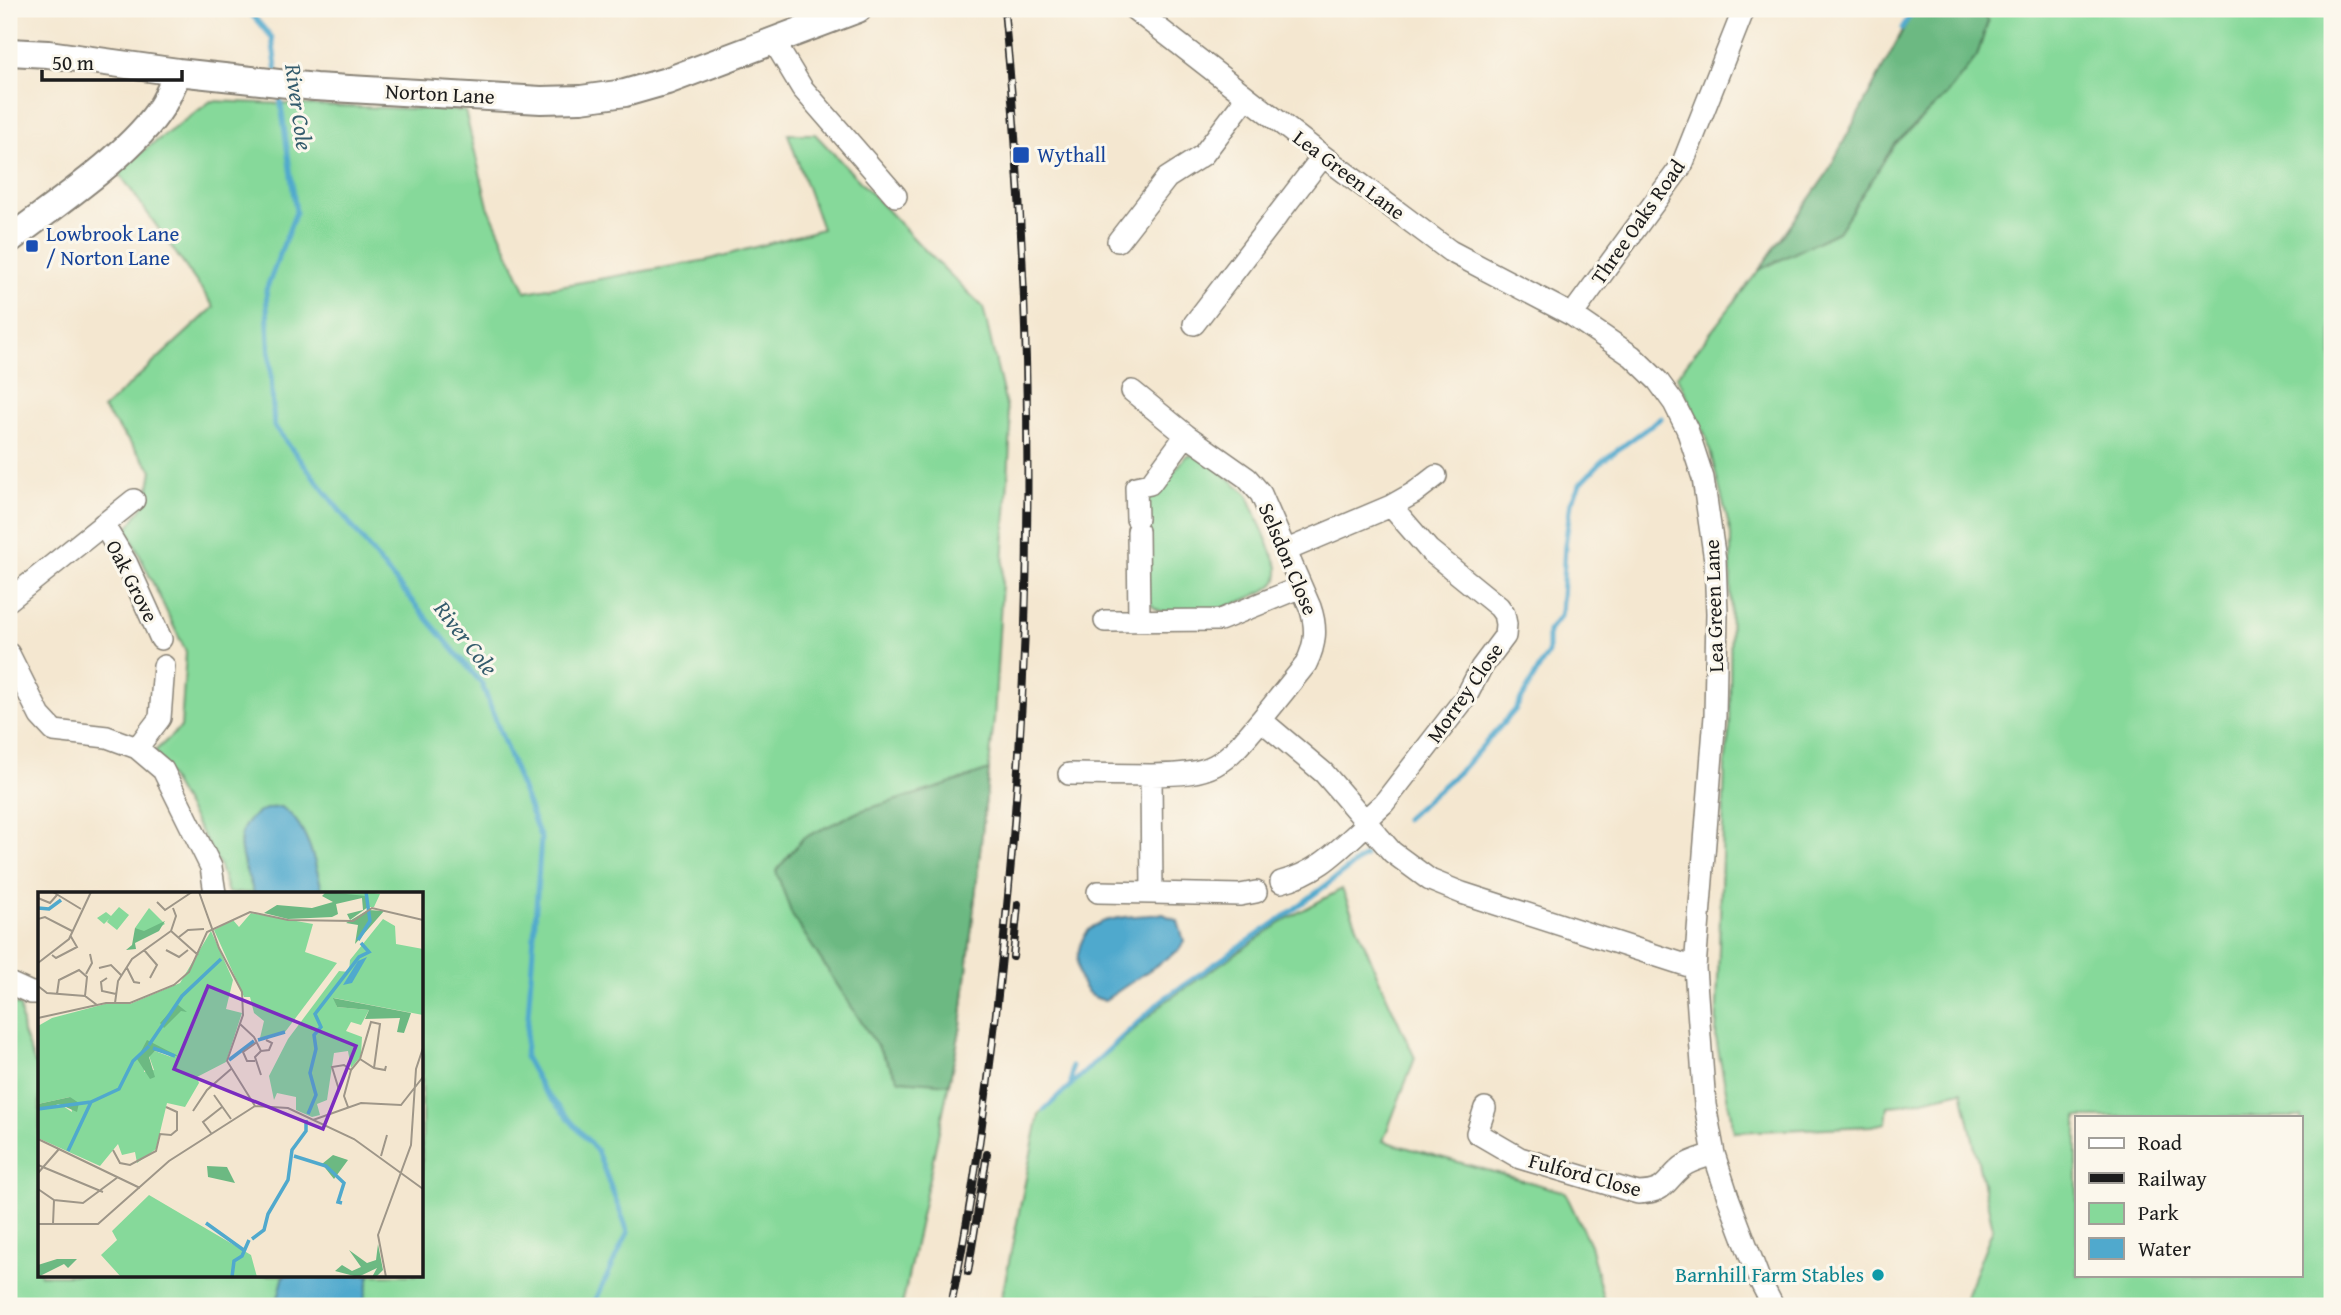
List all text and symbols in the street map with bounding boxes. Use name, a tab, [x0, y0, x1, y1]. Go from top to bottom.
scale bar	[42, 38, 182, 82]
text: 50 m	[52, 47, 94, 78]
water label: River Cole	[277, 61, 322, 152]
street label: Norton Lane	[385, 75, 496, 112]
street label: Lea Green Lane	[1287, 122, 1412, 227]
place label: Wythall	[1037, 139, 1106, 170]
marker: Wythall	[1011, 145, 1031, 165]
street label: Three Oaks Road	[1583, 152, 1693, 291]
place label: Lowbrook Lane / Norton Lane	[46, 218, 179, 273]
marker: Lowbrook Lane / Norton Lane	[24, 238, 40, 254]
street label: Selsdon Close	[1251, 498, 1326, 620]
street label: Oak Grove	[98, 534, 166, 627]
street label: Lea Green Lane	[1696, 539, 1731, 673]
water label: River Cole	[426, 592, 506, 682]
street label: Morrey Close	[1419, 636, 1511, 749]
inset map	[38, 892, 424, 1276]
legend	[2075, 1116, 2302, 1276]
text: Road	[2138, 1127, 2183, 1158]
street label: Fulford Close	[1525, 1145, 1645, 1204]
text: Railway	[2138, 1163, 2207, 1194]
text: Park	[2138, 1197, 2179, 1228]
text: Water	[2138, 1233, 2191, 1264]
place label: Barnhill Farm Stables	[1675, 1259, 1864, 1290]
marker: Barnhill Farm Stables	[1870, 1267, 1886, 1283]

